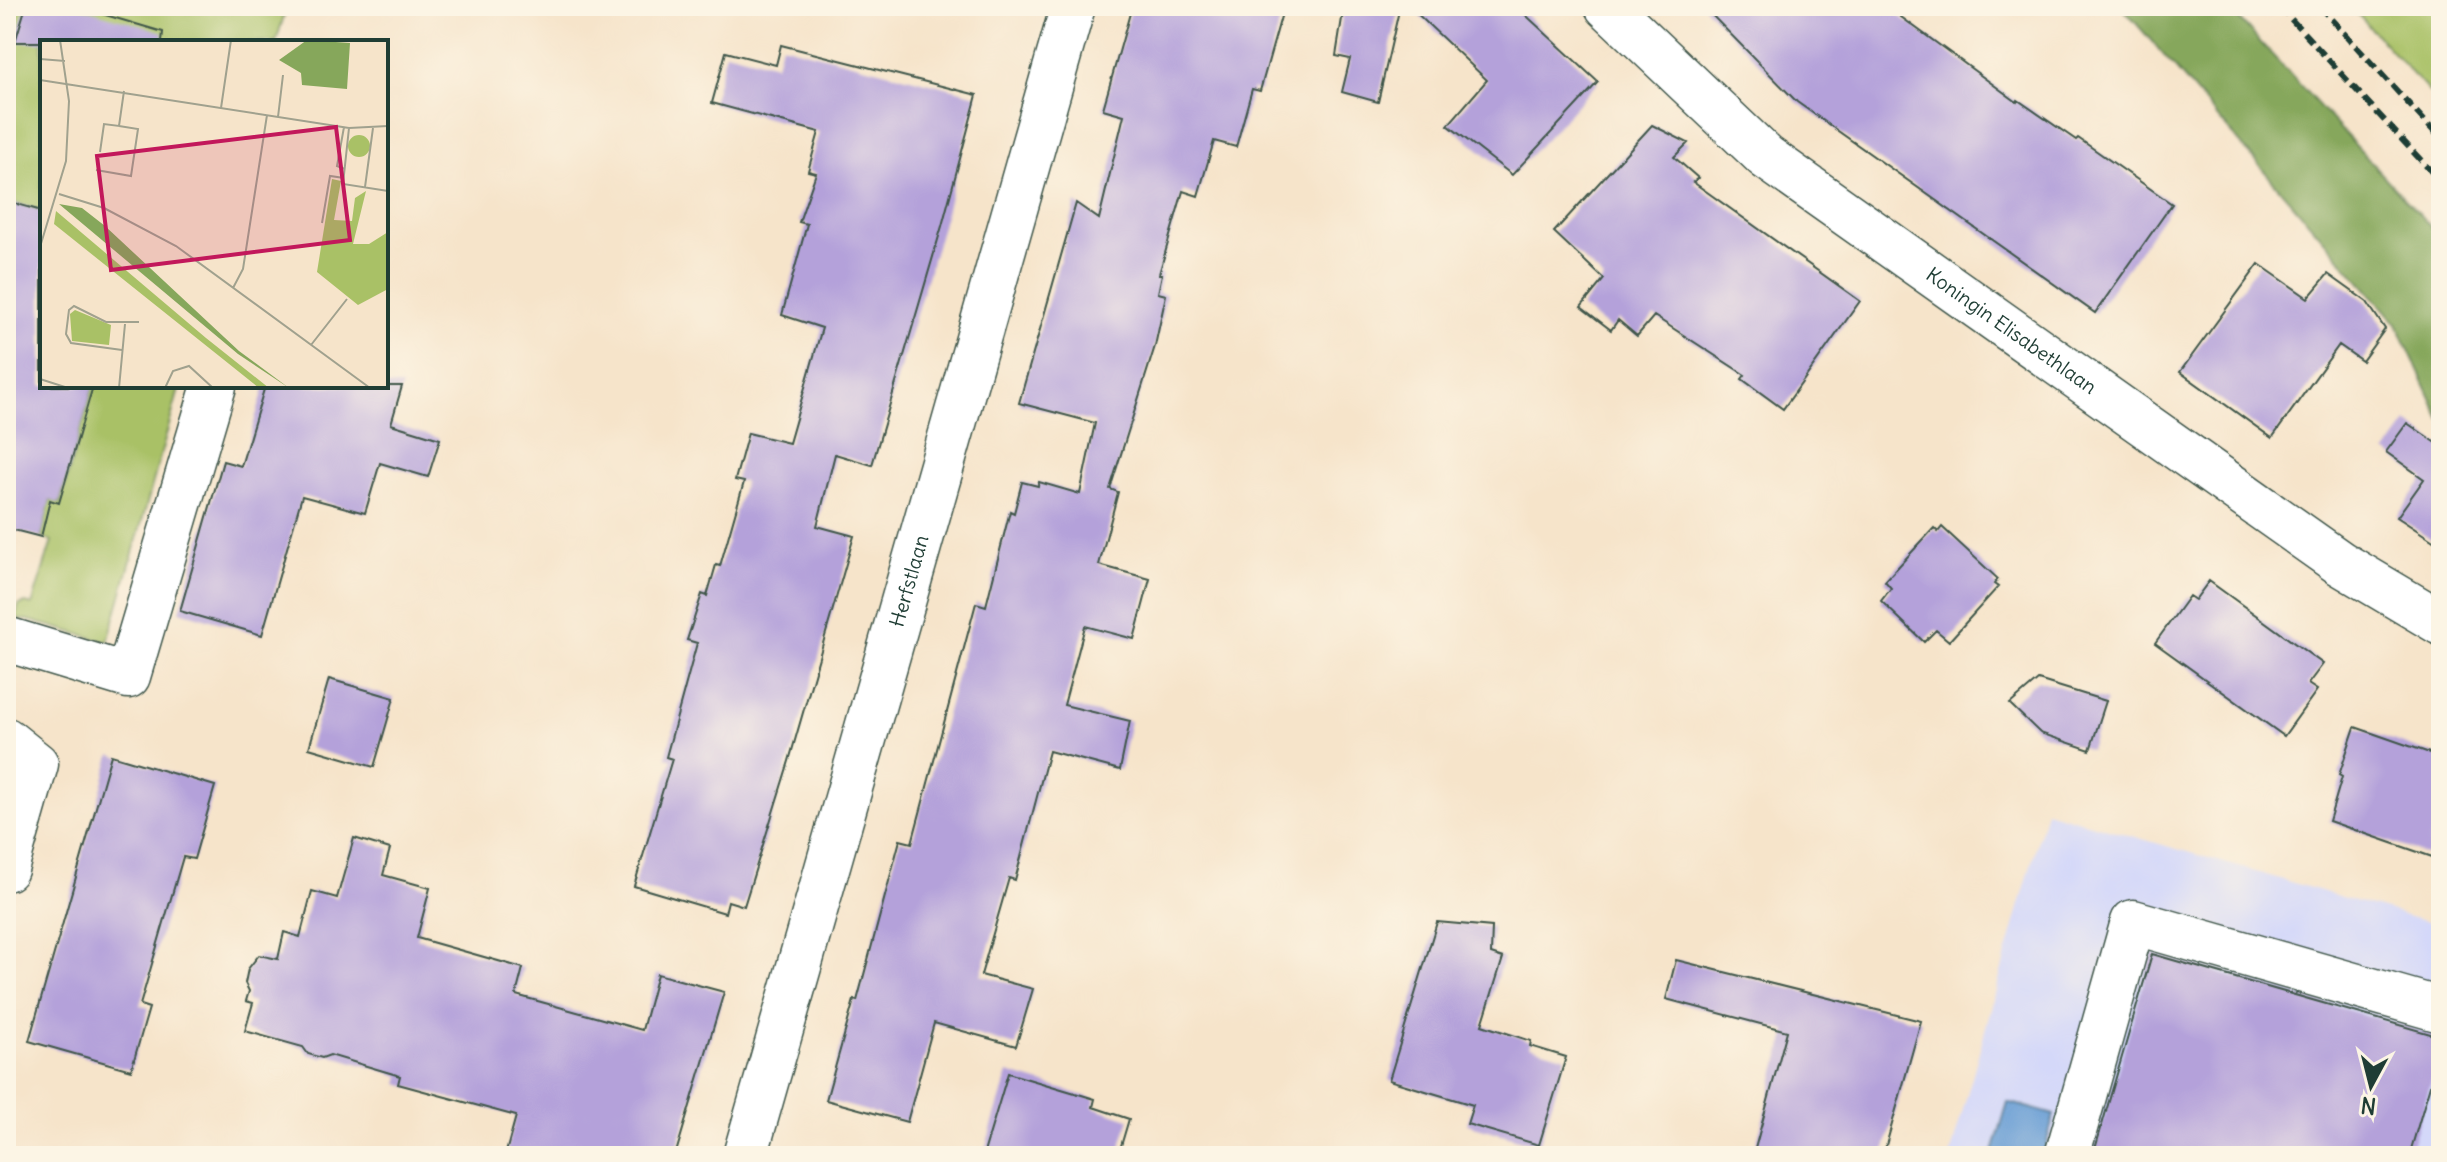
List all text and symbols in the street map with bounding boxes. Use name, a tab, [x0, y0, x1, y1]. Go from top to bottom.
inset map	[40, 40, 388, 388]
street label: Koningin Elisabethlaan	[1922, 261, 2102, 399]
street label: Herfstlaan	[884, 532, 934, 630]
north arrow	[2331, 1046, 2411, 1126]
text: N	[2359, 1091, 2378, 1121]

